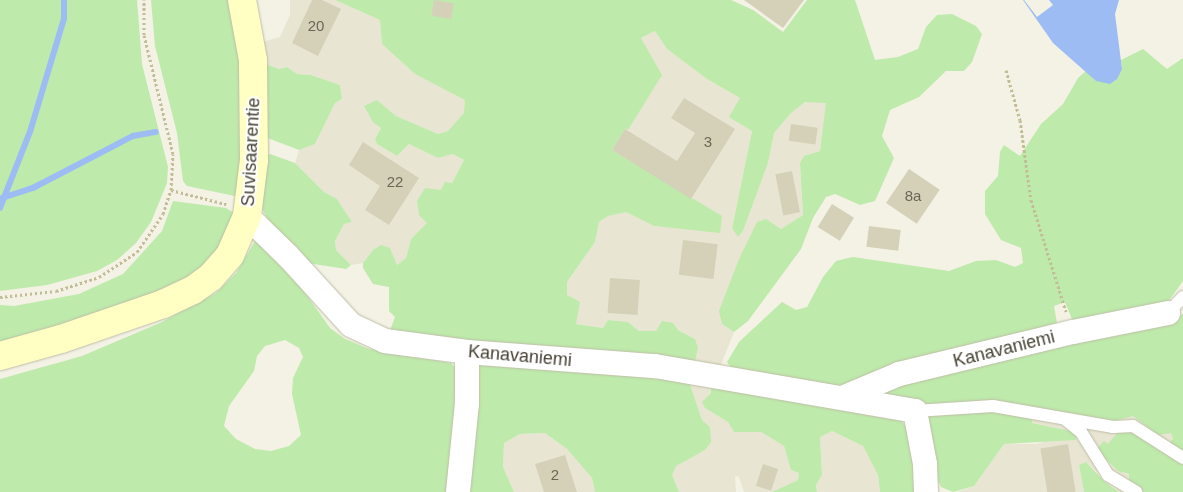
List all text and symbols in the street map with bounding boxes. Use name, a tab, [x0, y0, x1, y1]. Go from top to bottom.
house number: 20	[308, 17, 324, 35]
street label: Suvisaarentie	[237, 97, 265, 207]
house number: 3	[704, 133, 712, 151]
house number: 22	[387, 173, 403, 191]
house number: 8a	[905, 187, 921, 205]
street label: Kanavaniemi	[951, 326, 1057, 372]
street label: Kanavaniemi	[467, 341, 573, 371]
house number: 2	[551, 466, 559, 484]

